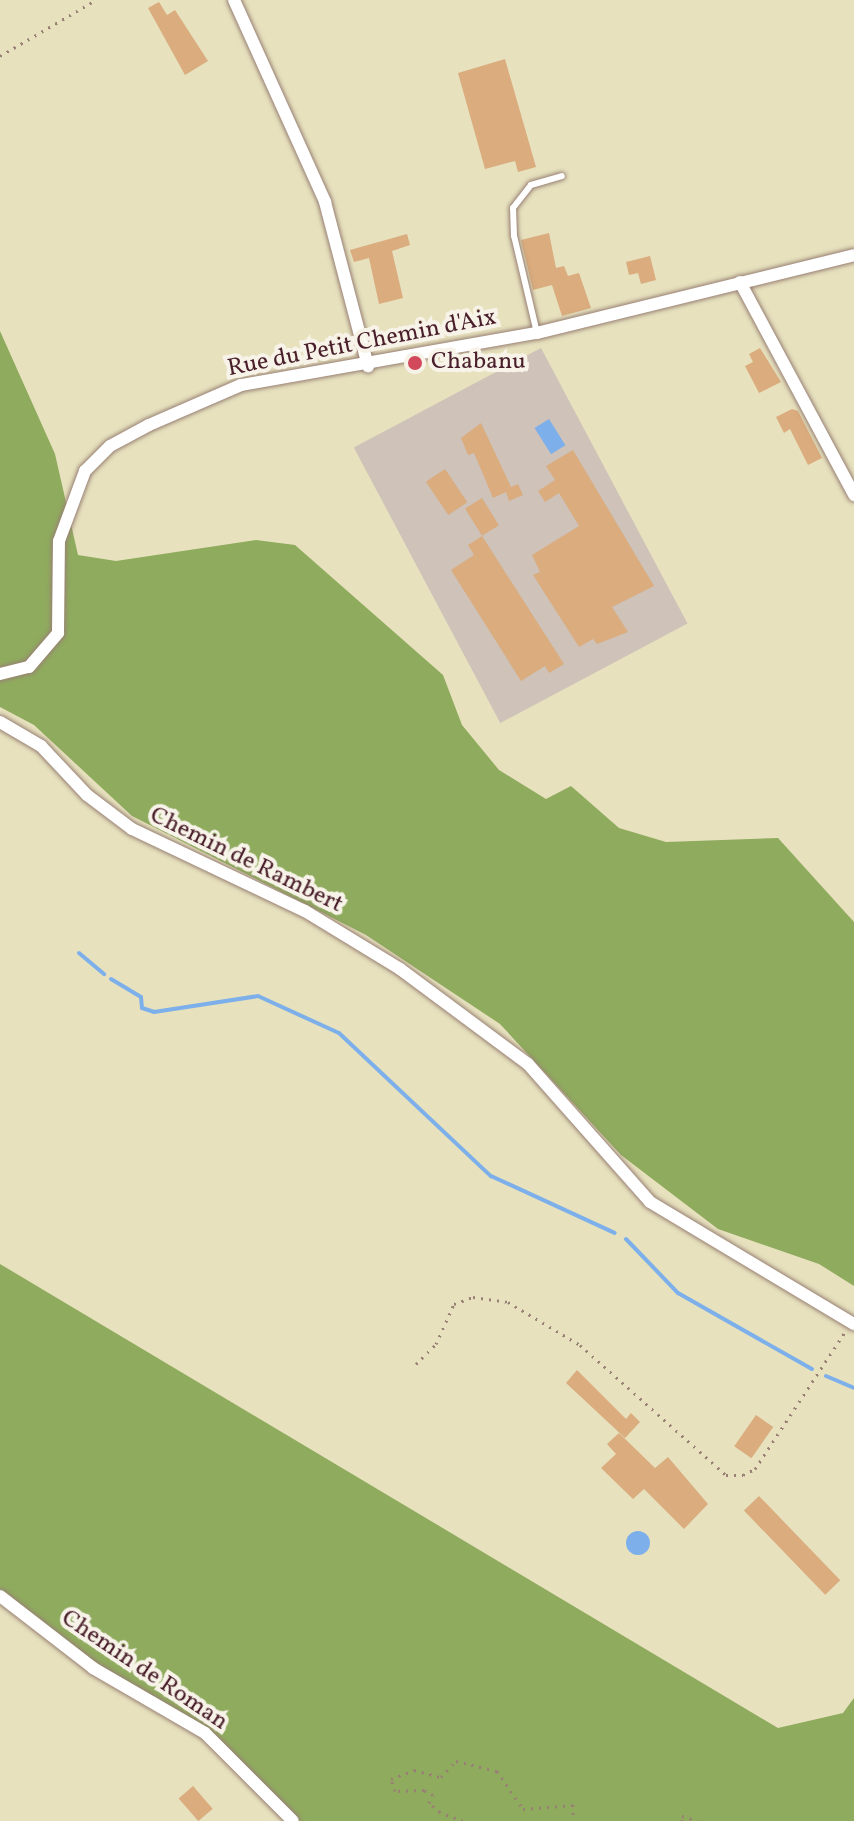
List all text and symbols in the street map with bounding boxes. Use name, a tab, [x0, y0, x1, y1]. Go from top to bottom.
street label: Rue du Petit Chemin d'Aix	[225, 304, 499, 384]
place label: Chabanu	[431, 349, 526, 377]
marker: Chabanu	[406, 354, 424, 372]
street label: Chemin de Rambert	[145, 802, 347, 920]
street label: Chemin de Roman	[55, 1605, 233, 1737]

